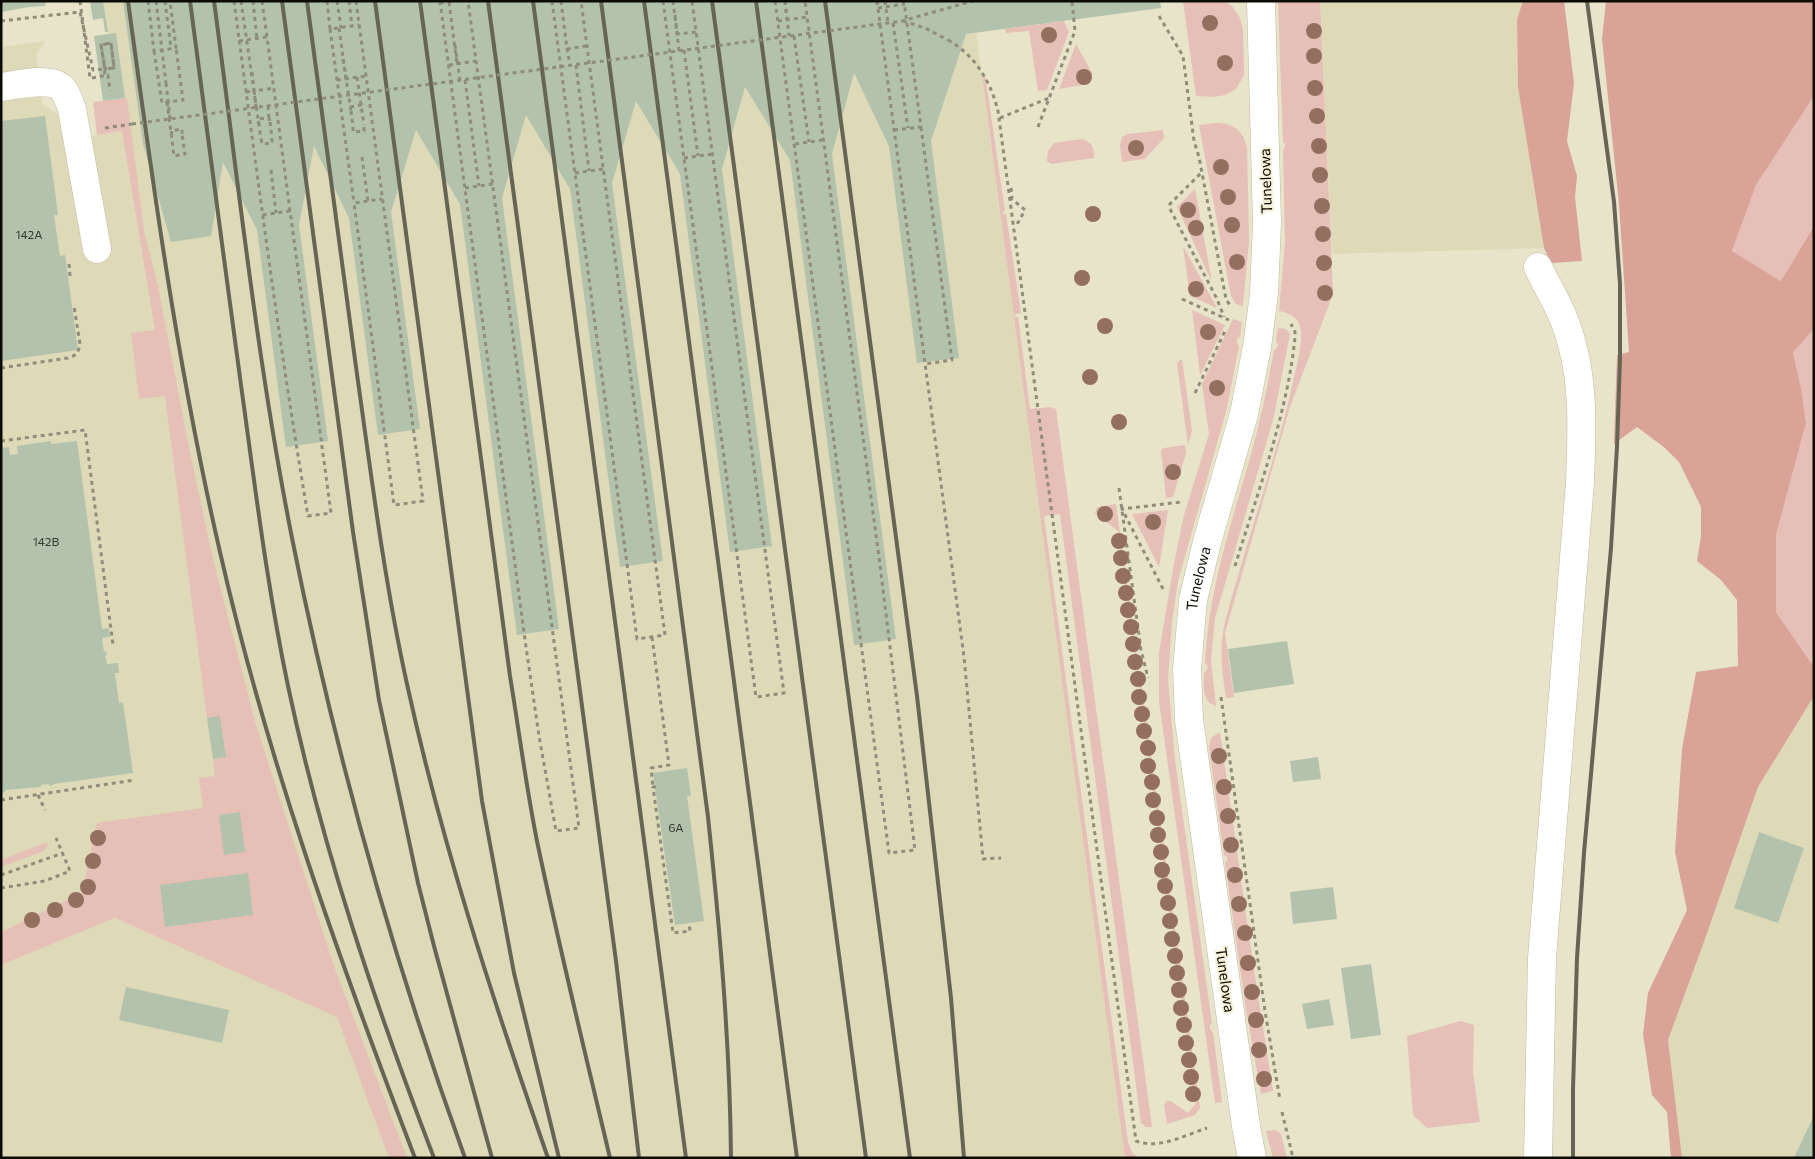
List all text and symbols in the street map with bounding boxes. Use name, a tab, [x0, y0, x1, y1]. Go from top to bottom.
street label: Tunelowa	[1255, 148, 1275, 214]
house number: 142A	[15, 227, 43, 241]
house number: 142B	[33, 534, 60, 548]
street label: Tunelowa	[1182, 544, 1214, 611]
house number: 6A	[668, 820, 684, 834]
street label: Tunelowa	[1213, 946, 1239, 1014]

